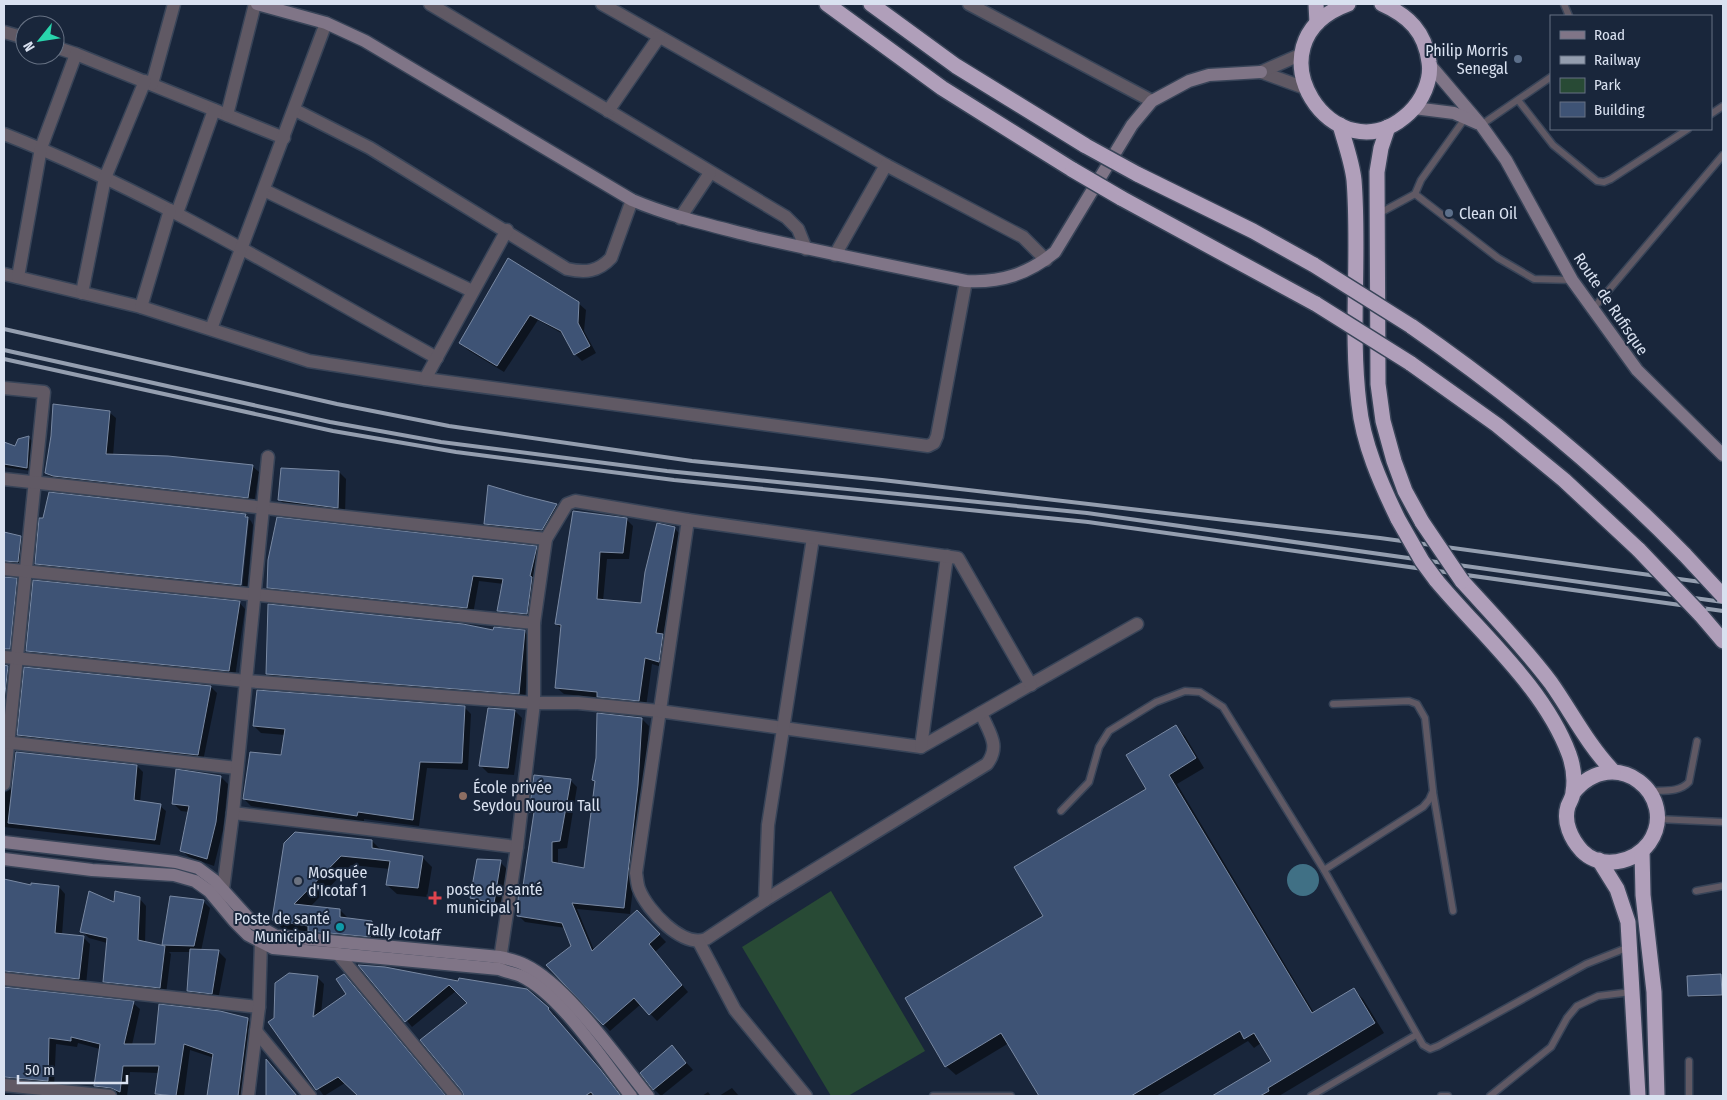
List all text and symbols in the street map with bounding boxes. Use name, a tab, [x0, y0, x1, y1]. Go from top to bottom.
north arrow	[15, 15, 65, 65]
legend	[1550, 15, 1712, 130]
text: Road	[1594, 26, 1625, 44]
text: N	[20, 38, 39, 54]
place label: Philip Morris Senegal	[1425, 41, 1508, 78]
text: Railway	[1594, 51, 1641, 69]
marker: Philip Morris Senegal	[1512, 53, 1524, 65]
text: Park	[1594, 76, 1621, 94]
text: Building	[1594, 101, 1645, 119]
place label: Clean Oil	[1459, 204, 1517, 223]
marker: Clean Oil	[1443, 207, 1455, 219]
street label: Route de Rufisque	[1570, 249, 1652, 359]
place label: École privée Seydou Nourou Tall	[473, 778, 600, 815]
marker: École privée Seydou Nourou Tall	[457, 790, 469, 802]
place label: Mosquée d'Icotaf 1	[308, 863, 367, 900]
marker: Mosquée d'Icotaf 1	[292, 875, 304, 887]
place label: poste de santé municipal 1	[446, 880, 543, 917]
marker: poste de santé municipal 1	[428, 891, 442, 905]
place label: Poste de santé Municipal II	[234, 909, 330, 946]
street label: Tally Icotaff	[365, 919, 442, 945]
marker: Poste de santé Municipal II	[334, 921, 346, 933]
scale bar	[18, 1052, 126, 1084]
text: 50 m	[25, 1061, 55, 1079]

